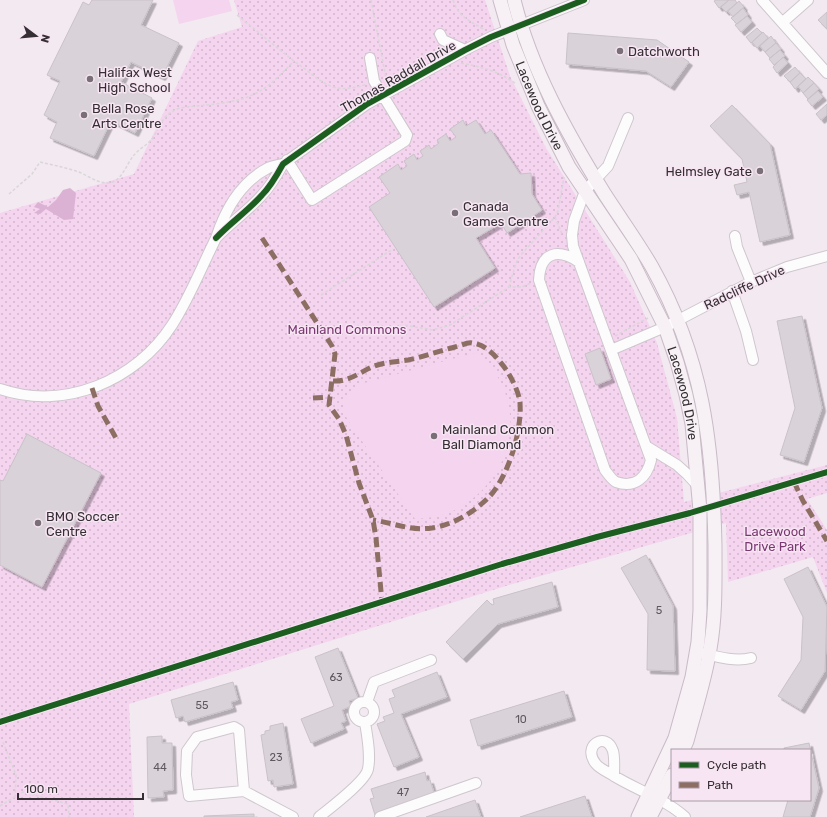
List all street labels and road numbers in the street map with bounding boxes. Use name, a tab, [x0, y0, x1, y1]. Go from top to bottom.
street label: Thomas Raddall Drive	[338, 37, 458, 116]
street label: Lacewood Drive	[512, 59, 566, 153]
street label: Radcliffe Drive	[701, 262, 787, 313]
street label: Lacewood Drive	[664, 344, 700, 441]

